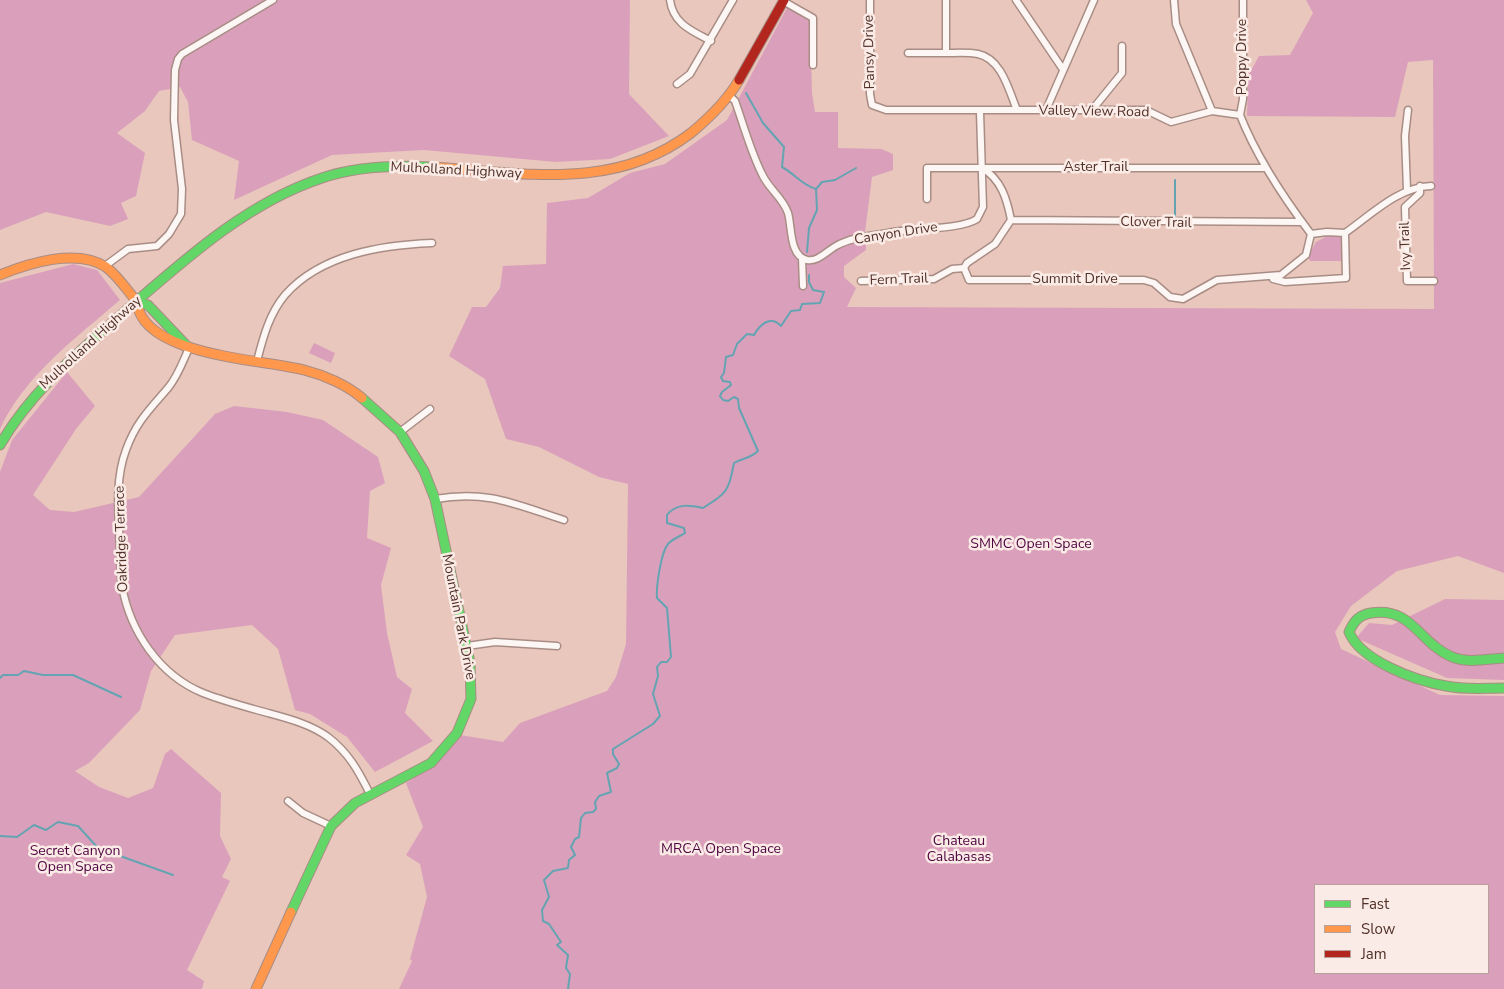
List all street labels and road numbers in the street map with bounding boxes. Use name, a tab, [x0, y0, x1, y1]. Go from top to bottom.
street label: Pansy Drive	[861, 15, 879, 89]
street label: Poppy Drive	[1235, 19, 1251, 95]
street label: Valley View Road	[1038, 103, 1150, 121]
street label: Mulholland Highway	[390, 159, 522, 183]
street label: Aster Trail	[1064, 160, 1128, 176]
street label: Clover Trail	[1120, 214, 1192, 232]
street label: Canyon Drive	[853, 219, 939, 249]
street label: Ivy Trail	[1397, 221, 1415, 271]
street label: Fern Trail	[869, 271, 929, 289]
street label: Summit Drive	[1032, 272, 1118, 288]
street label: Mulholland Highway	[37, 293, 145, 393]
street label: Oakridge Terrace	[112, 485, 132, 593]
street label: Mountain Park Drive	[438, 553, 478, 681]

